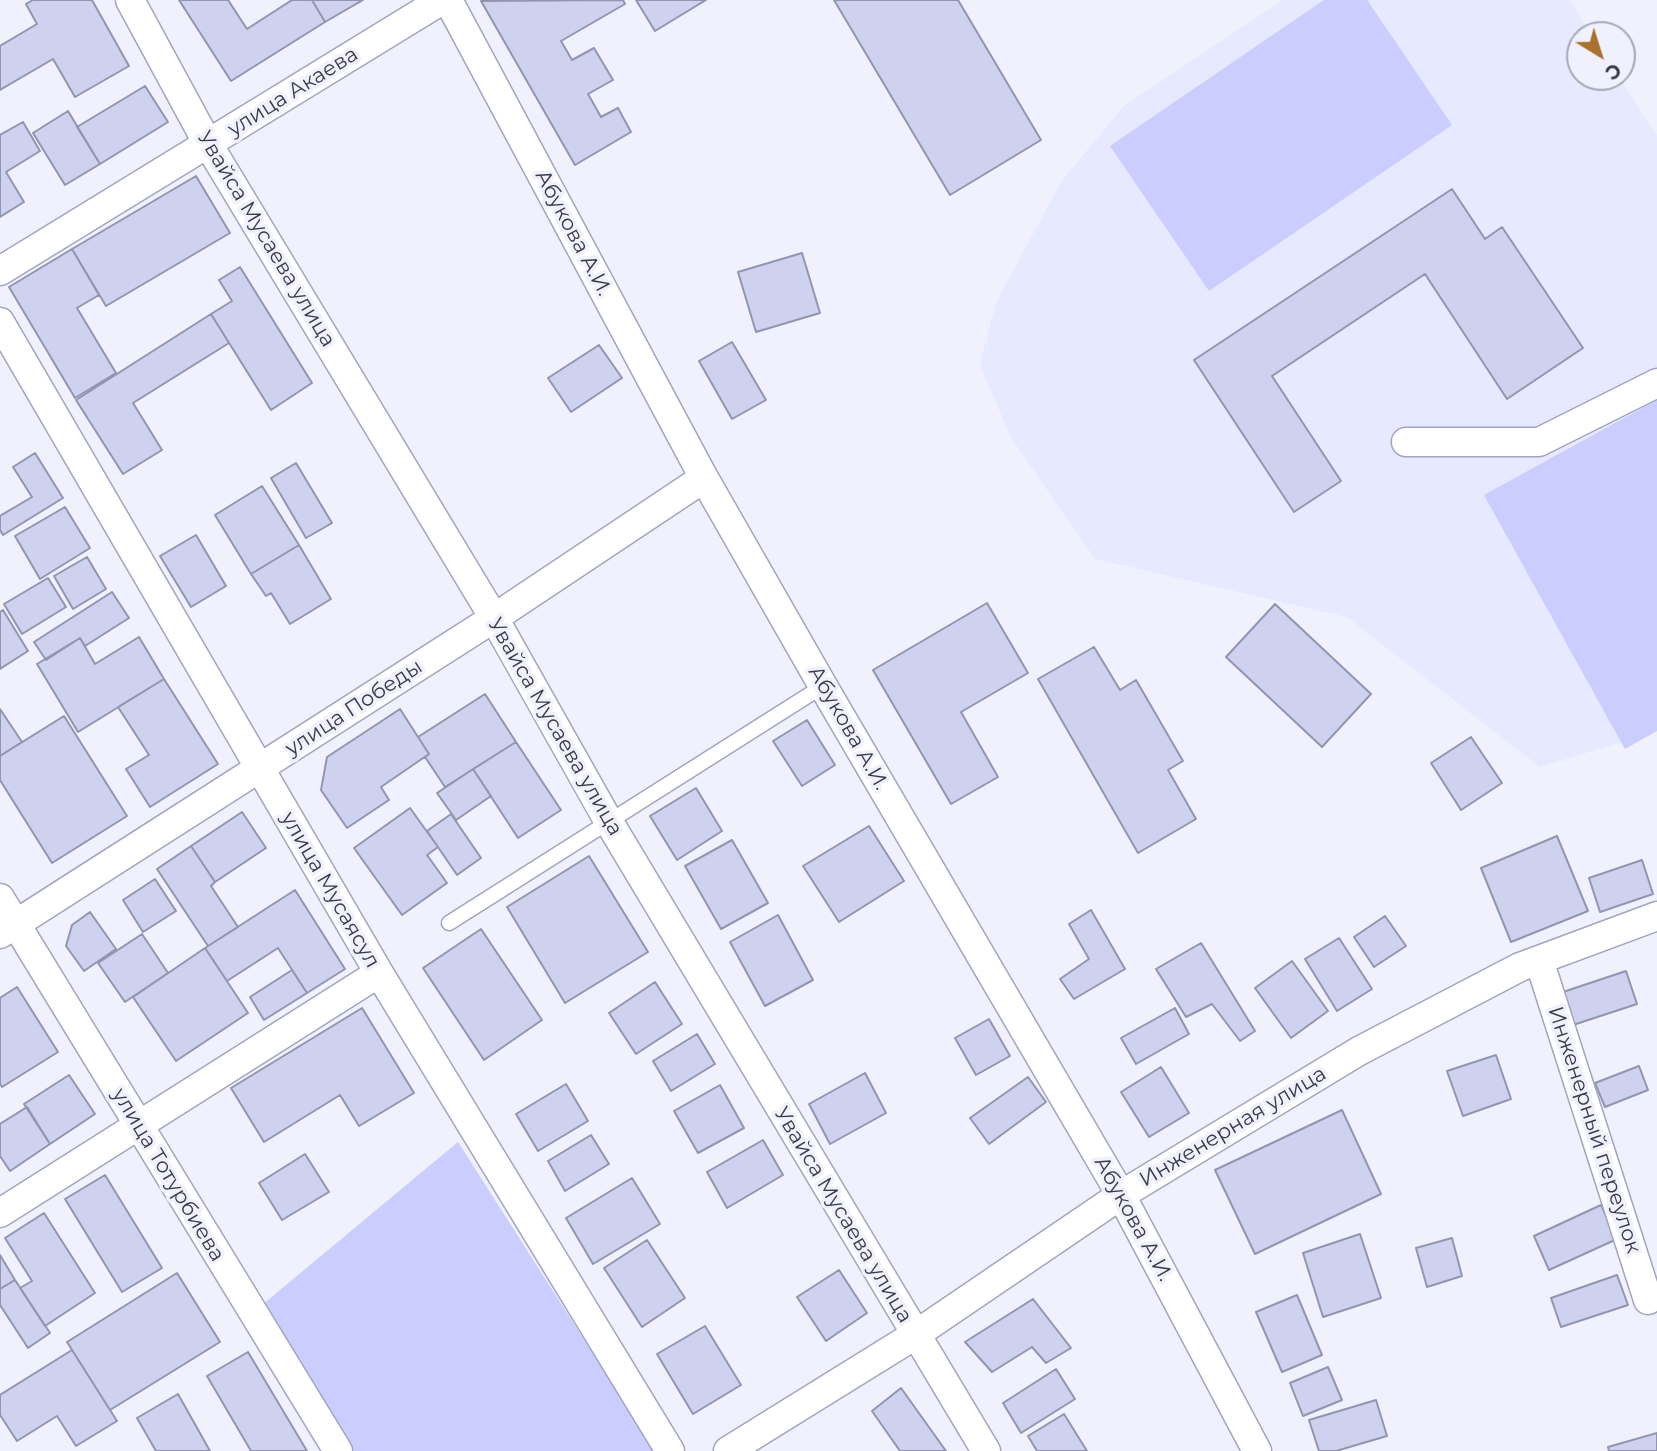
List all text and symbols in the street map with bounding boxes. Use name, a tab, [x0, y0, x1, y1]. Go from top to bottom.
north arrow	[1566, 21, 1636, 91]
street label: улица Акаева	[223, 42, 363, 142]
text: С	[1600, 58, 1626, 85]
street label: Увайса Мусаева улица	[192, 127, 340, 351]
street label: Абукова А.И.	[529, 166, 617, 300]
street label: Увайса Мусаева улица	[482, 614, 628, 840]
street label: улица Победы	[281, 654, 427, 762]
street label: Абукова А.И.	[802, 662, 894, 794]
street label: улица Мусаясул	[275, 808, 385, 972]
street label: Инженерный переулок	[1542, 1003, 1646, 1257]
street label: Инженерная улица	[1135, 1061, 1331, 1193]
street label: улица Тотурбиева	[106, 1084, 230, 1266]
street label: Увайса Мусаева улица	[769, 1103, 917, 1327]
street label: Абукова А.И.	[1088, 1152, 1178, 1286]

